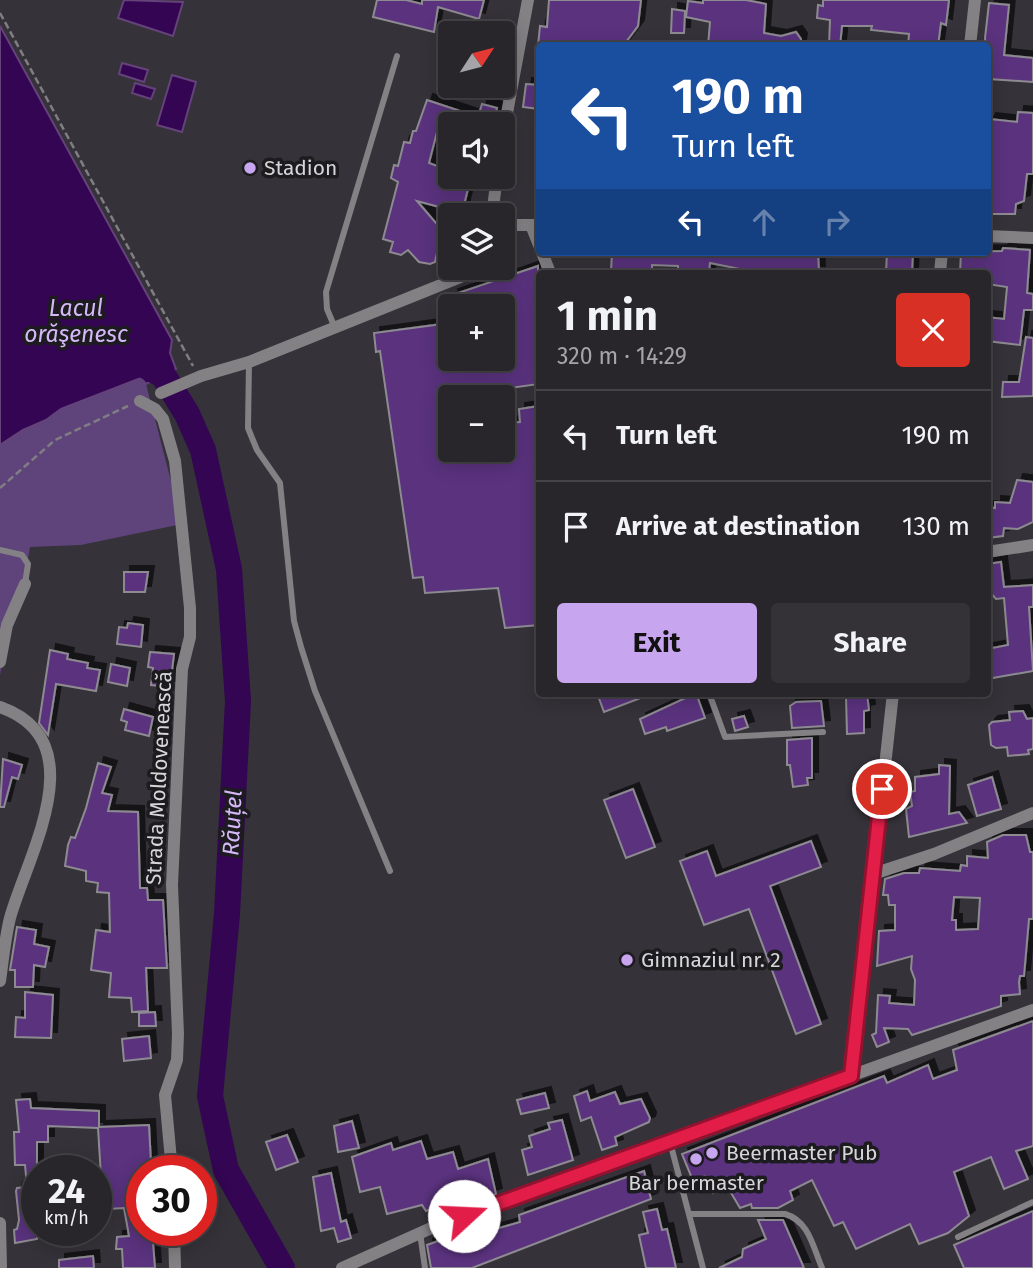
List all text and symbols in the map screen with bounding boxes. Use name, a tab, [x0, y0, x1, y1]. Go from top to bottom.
north arrow	[438, 21, 514, 98]
map controls	[438, 21, 515, 462]
text: 190 m	[672, 67, 804, 126]
icon: left	[557, 70, 648, 161]
button: sound	[438, 112, 515, 189]
text: Turn left	[672, 127, 794, 165]
place label: Stadion	[264, 155, 337, 181]
marker: Stadion	[242, 160, 258, 176]
button: layers	[438, 203, 515, 280]
icon: left	[672, 203, 710, 241]
icon: ahead	[745, 203, 783, 241]
icon: right	[818, 203, 856, 241]
text: 1 min	[557, 291, 658, 341]
button: close	[896, 293, 970, 367]
water label: Lacul orăşenesc	[24, 294, 128, 348]
button: +	[438, 294, 515, 371]
text: 320 m · 14:29	[557, 342, 687, 370]
button: −	[438, 385, 515, 462]
icon: left	[557, 417, 595, 455]
text: Turn left	[616, 420, 717, 451]
text: 190 m	[901, 420, 970, 451]
icon: arrive	[557, 508, 595, 546]
text: Arrive at destination	[616, 511, 860, 542]
text: 130 m	[902, 511, 970, 542]
button: Exit	[557, 603, 757, 683]
button: Share	[771, 603, 970, 683]
street label: Strada Moldovenească	[140, 670, 178, 886]
pin	[852, 759, 912, 819]
icon: arrive	[863, 770, 901, 808]
water label: Răuțel	[216, 789, 249, 857]
place label: Gimnaziul nr. 2	[641, 947, 781, 973]
marker: Gimnaziul nr. 2	[619, 952, 635, 968]
place label: Beermaster Pub	[726, 1140, 878, 1166]
marker: Beermaster Pub	[704, 1145, 720, 1161]
marker: Bar bermaster	[688, 1151, 704, 1167]
speed limit sign: 30	[126, 1155, 217, 1246]
text: 24	[48, 1170, 85, 1212]
place label: Bar bermaster	[628, 1170, 764, 1196]
position arrow	[427, 1179, 501, 1253]
text: km/h	[44, 1207, 89, 1229]

